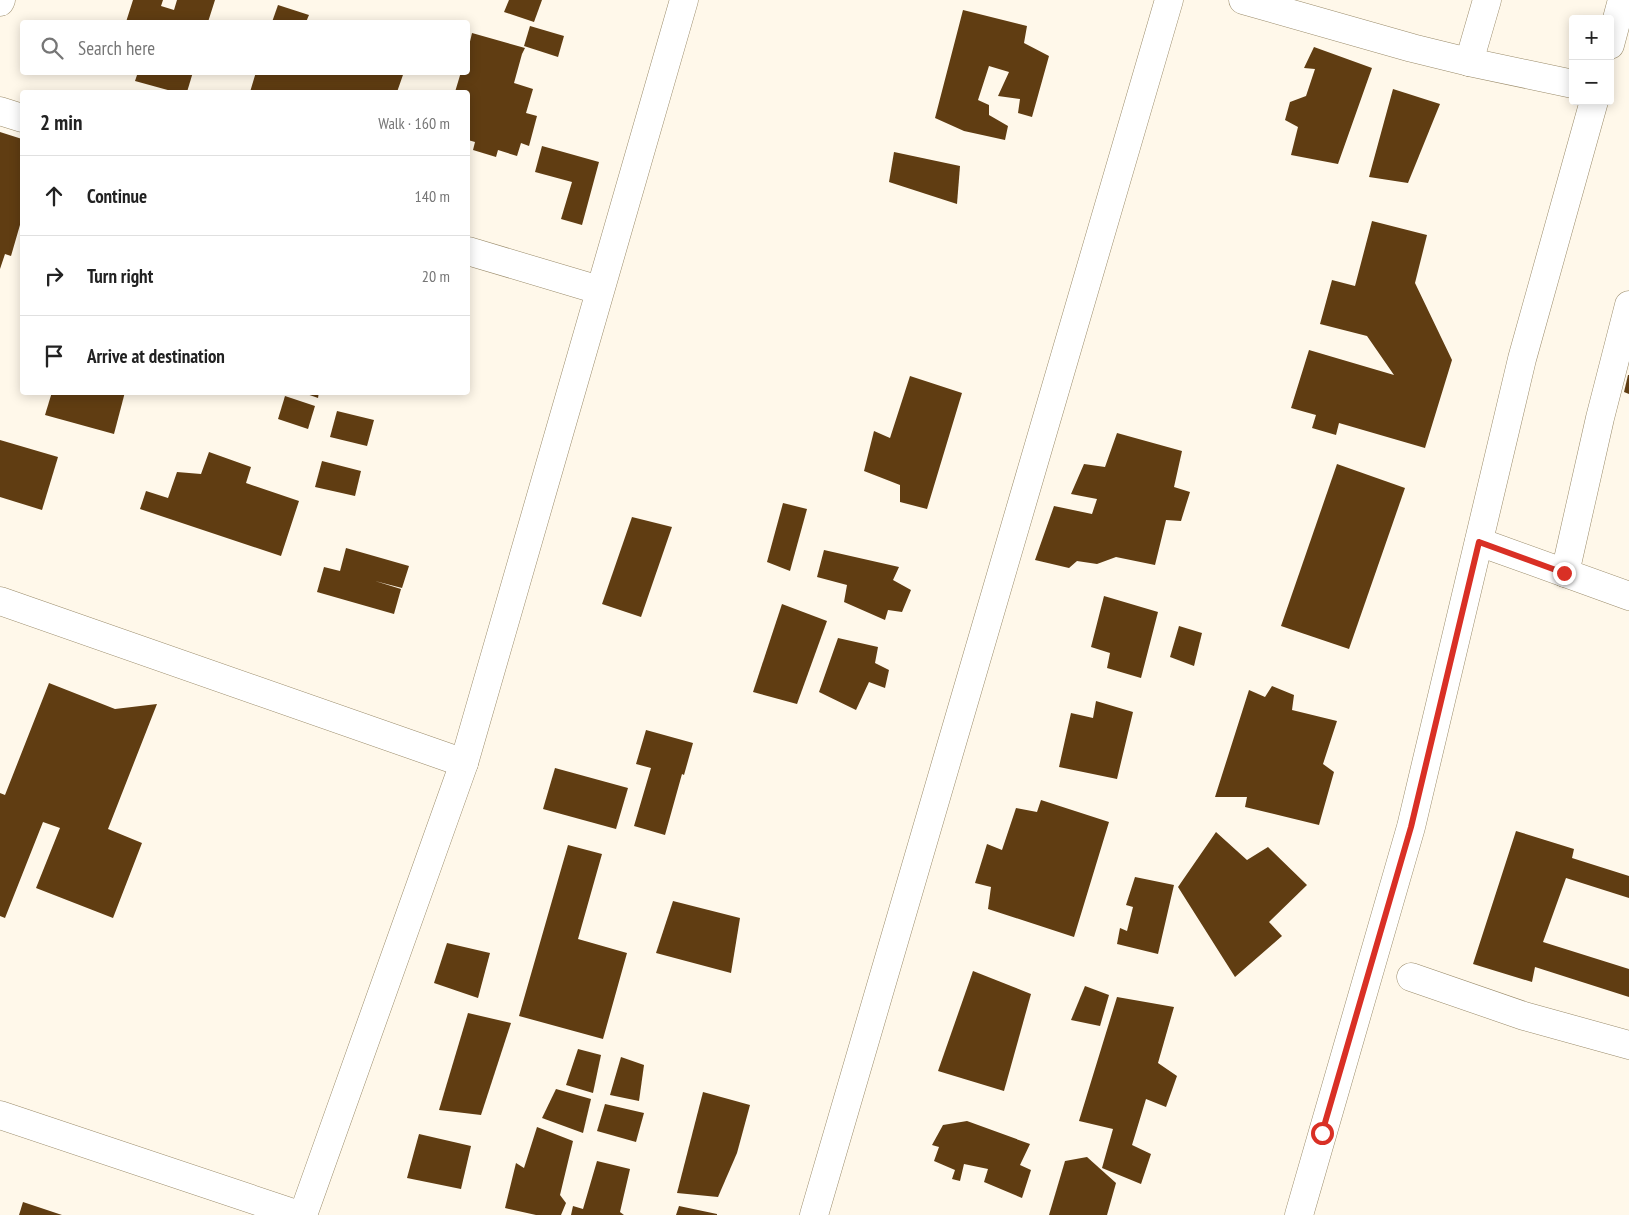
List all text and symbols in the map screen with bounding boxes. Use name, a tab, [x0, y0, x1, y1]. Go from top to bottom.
map controls	[1569, 15, 1614, 105]
button: +	[1569, 15, 1614, 60]
search box	[20, 20, 470, 75]
icon: search	[38, 34, 66, 62]
text: Search here	[78, 36, 155, 60]
button: −	[1569, 60, 1614, 105]
text: 2 min	[40, 109, 82, 136]
text: Walk · 160 m	[378, 113, 450, 133]
icon: ahead	[40, 182, 68, 210]
text: Continue	[87, 184, 147, 208]
text: 140 m	[415, 186, 450, 206]
icon: right	[40, 262, 68, 290]
text: Turn right	[87, 264, 153, 288]
text: 20 m	[422, 266, 450, 286]
icon: arrive	[40, 342, 68, 370]
text: Arrive at destination	[87, 344, 225, 368]
route end	[1553, 562, 1576, 585]
route start	[1311, 1122, 1334, 1145]

